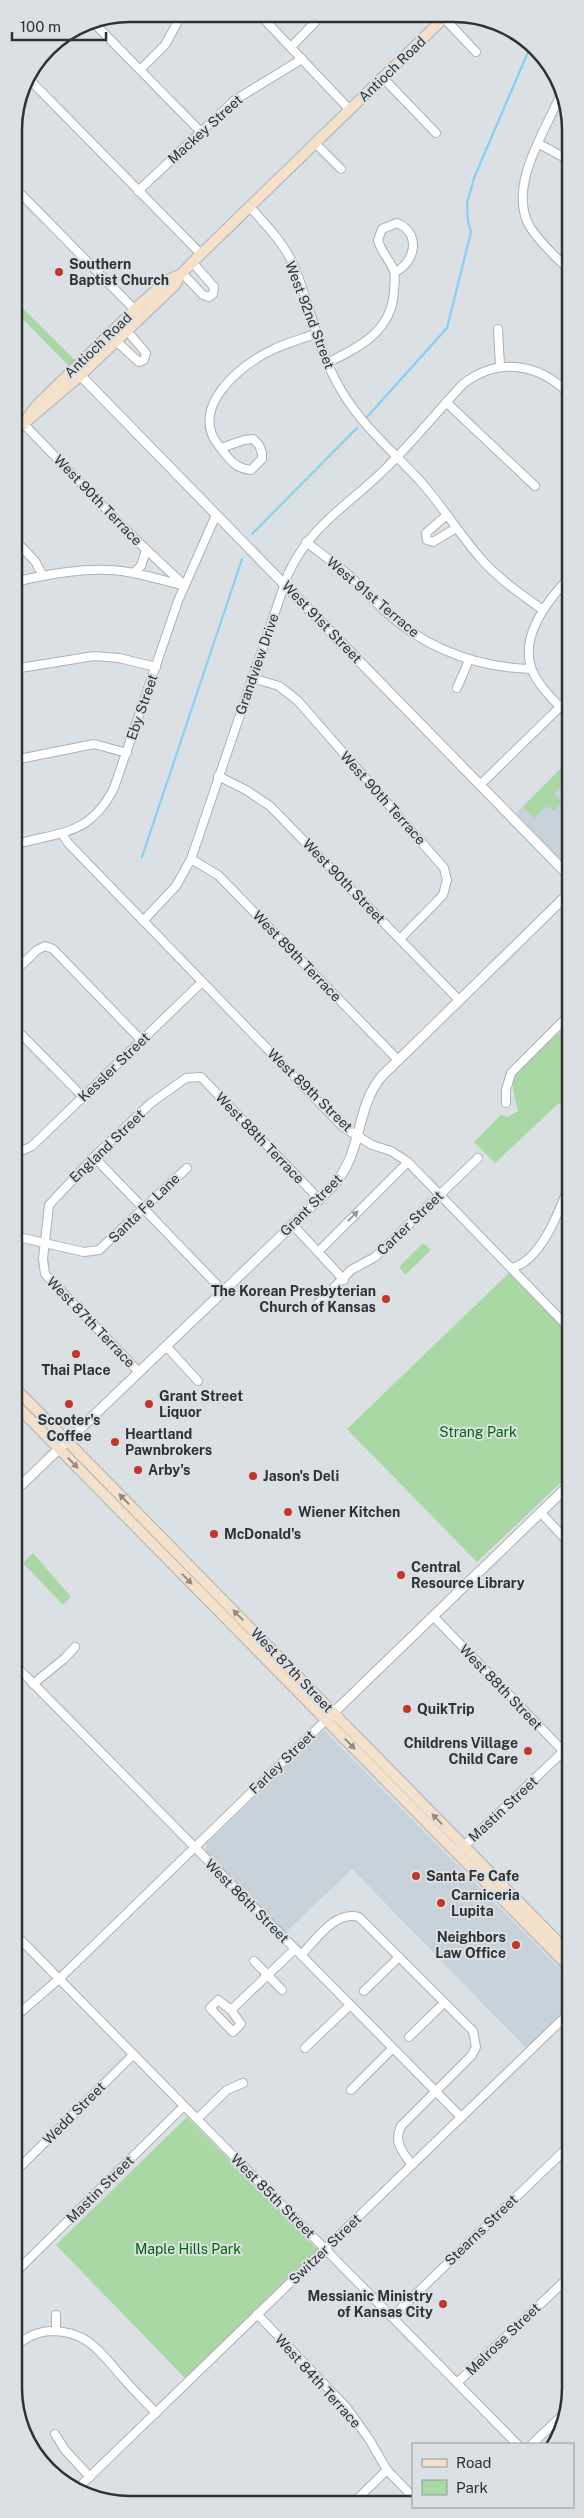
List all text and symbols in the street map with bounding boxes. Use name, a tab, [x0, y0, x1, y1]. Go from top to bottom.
scale bar	[12, 10, 106, 42]
text: 100 m	[20, 18, 61, 35]
street label: Antioch Road	[355, 33, 429, 105]
street label: Mackey Street	[164, 91, 246, 167]
place label: Southern Baptist Church	[69, 256, 169, 288]
street label: West 92nd Street	[282, 259, 338, 371]
marker: Southern Baptist Church	[53, 266, 65, 278]
street label: Antioch Road	[61, 309, 135, 381]
street label: West 90th Terrace	[51, 451, 145, 549]
street label: West 91st Terrace	[324, 554, 423, 640]
street label: West 91st Street	[279, 578, 365, 666]
street label: Grandview Drive	[232, 611, 282, 717]
street label: Eby Street	[123, 672, 161, 742]
street label: West 90th Terrace	[337, 748, 429, 848]
street label: West 90th Street	[300, 835, 388, 927]
street label: West 89th Terrace	[249, 907, 345, 1005]
street label: Kessler Street	[75, 1029, 153, 1105]
street label: West 89th Street	[264, 1045, 356, 1135]
street label: West 88th Terrace	[212, 1089, 308, 1187]
street label: England Street	[66, 1106, 148, 1186]
street label: Santa Fe Lane	[105, 1170, 183, 1246]
street label: Grant Street	[277, 1171, 345, 1239]
street label: Carter Street	[374, 1188, 446, 1258]
one-way arrow	[347, 1211, 359, 1223]
street label: West 87th Terrace	[44, 1273, 138, 1371]
place label: The Korean Presbyterian Church of Kansas	[211, 1283, 376, 1315]
marker: The Korean Presbyterian Church of Kansas	[380, 1293, 392, 1305]
marker: Thai Place	[70, 1348, 82, 1360]
place label: Thai Place	[41, 1362, 111, 1378]
place label: Grant Street Liquor	[159, 1388, 243, 1420]
marker: Scooter's Coffee	[63, 1398, 75, 1410]
marker: Grant Street Liquor	[143, 1398, 155, 1410]
place label: Scooter's Coffee	[38, 1412, 100, 1444]
park label: Strang Park	[439, 1424, 517, 1440]
place label: Heartland Pawnbrokers	[125, 1426, 212, 1458]
marker: Heartland Pawnbrokers	[109, 1436, 121, 1448]
one-way arrow	[67, 1456, 79, 1468]
place label: Arby's	[148, 1462, 190, 1478]
marker: Arby's	[132, 1464, 144, 1476]
place label: Jason's Deli	[263, 1468, 339, 1484]
marker: Jason's Deli	[247, 1470, 259, 1482]
one-way arrow	[119, 1493, 131, 1505]
place label: Wiener Kitchen	[298, 1504, 400, 1520]
marker: Wiener Kitchen	[282, 1506, 294, 1518]
place label: McDonald's	[224, 1526, 301, 1542]
marker: McDonald's	[208, 1528, 220, 1540]
place label: Central Resource Library	[411, 1559, 525, 1591]
marker: Central Resource Library	[395, 1569, 407, 1581]
one-way arrow	[181, 1572, 193, 1584]
one-way arrow	[232, 1609, 244, 1621]
street label: West 87th Street	[248, 1624, 336, 1716]
street label: West 88th Street	[456, 1641, 546, 1733]
place label: QuikTrip	[417, 1701, 475, 1717]
marker: QuikTrip	[401, 1703, 413, 1715]
street label: Farley Street	[246, 1727, 318, 1797]
place label: Childrens Village Child Care	[404, 1735, 518, 1767]
one-way arrow	[344, 1738, 356, 1750]
marker: Childrens Village Child Care	[522, 1745, 534, 1757]
street label: Mastin Street	[465, 1773, 541, 1845]
one-way arrow	[431, 1813, 443, 1825]
street label: West 86th Street	[202, 1856, 292, 1946]
place label: Santa Fe Cafe	[426, 1868, 519, 1884]
marker: Santa Fe Cafe	[410, 1870, 422, 1882]
place label: Carniceria Lupita	[451, 1887, 520, 1919]
marker: Carniceria Lupita	[435, 1897, 447, 1909]
place label: Neighbors Law Office	[435, 1929, 506, 1961]
marker: Neighbors Law Office	[510, 1939, 522, 1951]
street label: Wedd Street	[39, 2078, 109, 2148]
street label: West 85th Street	[228, 2151, 318, 2241]
street label: Mastin Street	[63, 2152, 137, 2226]
street label: Stearns Street	[441, 2191, 521, 2269]
street label: Switzer Street	[286, 2211, 364, 2287]
park label: Maple Hills Park	[135, 2241, 241, 2257]
place label: Messianic Ministry of Kansas City	[307, 2288, 433, 2320]
marker: Messianic Ministry of Kansas City	[437, 2298, 449, 2310]
street label: Melrose Street	[463, 2300, 543, 2378]
street label: West 84th Terrace	[272, 2331, 364, 2431]
legend	[412, 2443, 574, 2508]
text: Road	[456, 2454, 492, 2471]
text: Park	[456, 2479, 488, 2496]

